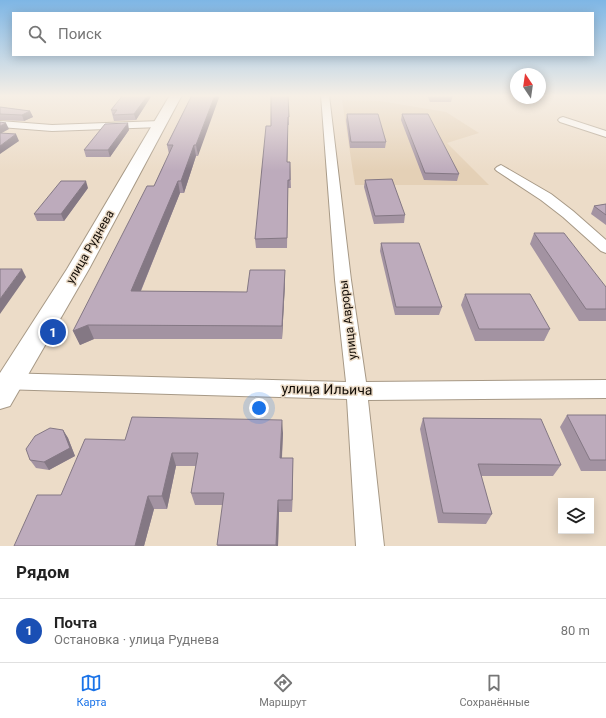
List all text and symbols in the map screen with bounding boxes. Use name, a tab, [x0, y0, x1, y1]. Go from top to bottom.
search box	[12, 12, 594, 56]
icon: search	[26, 23, 48, 45]
text: Поиск	[58, 25, 102, 43]
north arrow	[510, 68, 546, 104]
street label: улица Руднева	[63, 208, 117, 286]
street label: улица Авроры	[336, 279, 360, 361]
pin: 1	[40, 317, 66, 347]
street label: улица Ильича	[281, 380, 373, 398]
your location	[249, 398, 269, 418]
map controls	[558, 498, 594, 534]
button: layers	[558, 498, 594, 534]
text: Рядом	[16, 562, 70, 582]
text: Почта	[54, 614, 97, 632]
text: 1	[25, 623, 33, 638]
text: 80 m	[561, 623, 590, 638]
text: Остановка · улица Руднева	[54, 632, 219, 647]
tab: Карта	[76, 672, 106, 709]
tab: Маршрут	[259, 672, 307, 709]
tab: Сохранённые	[459, 672, 530, 709]

